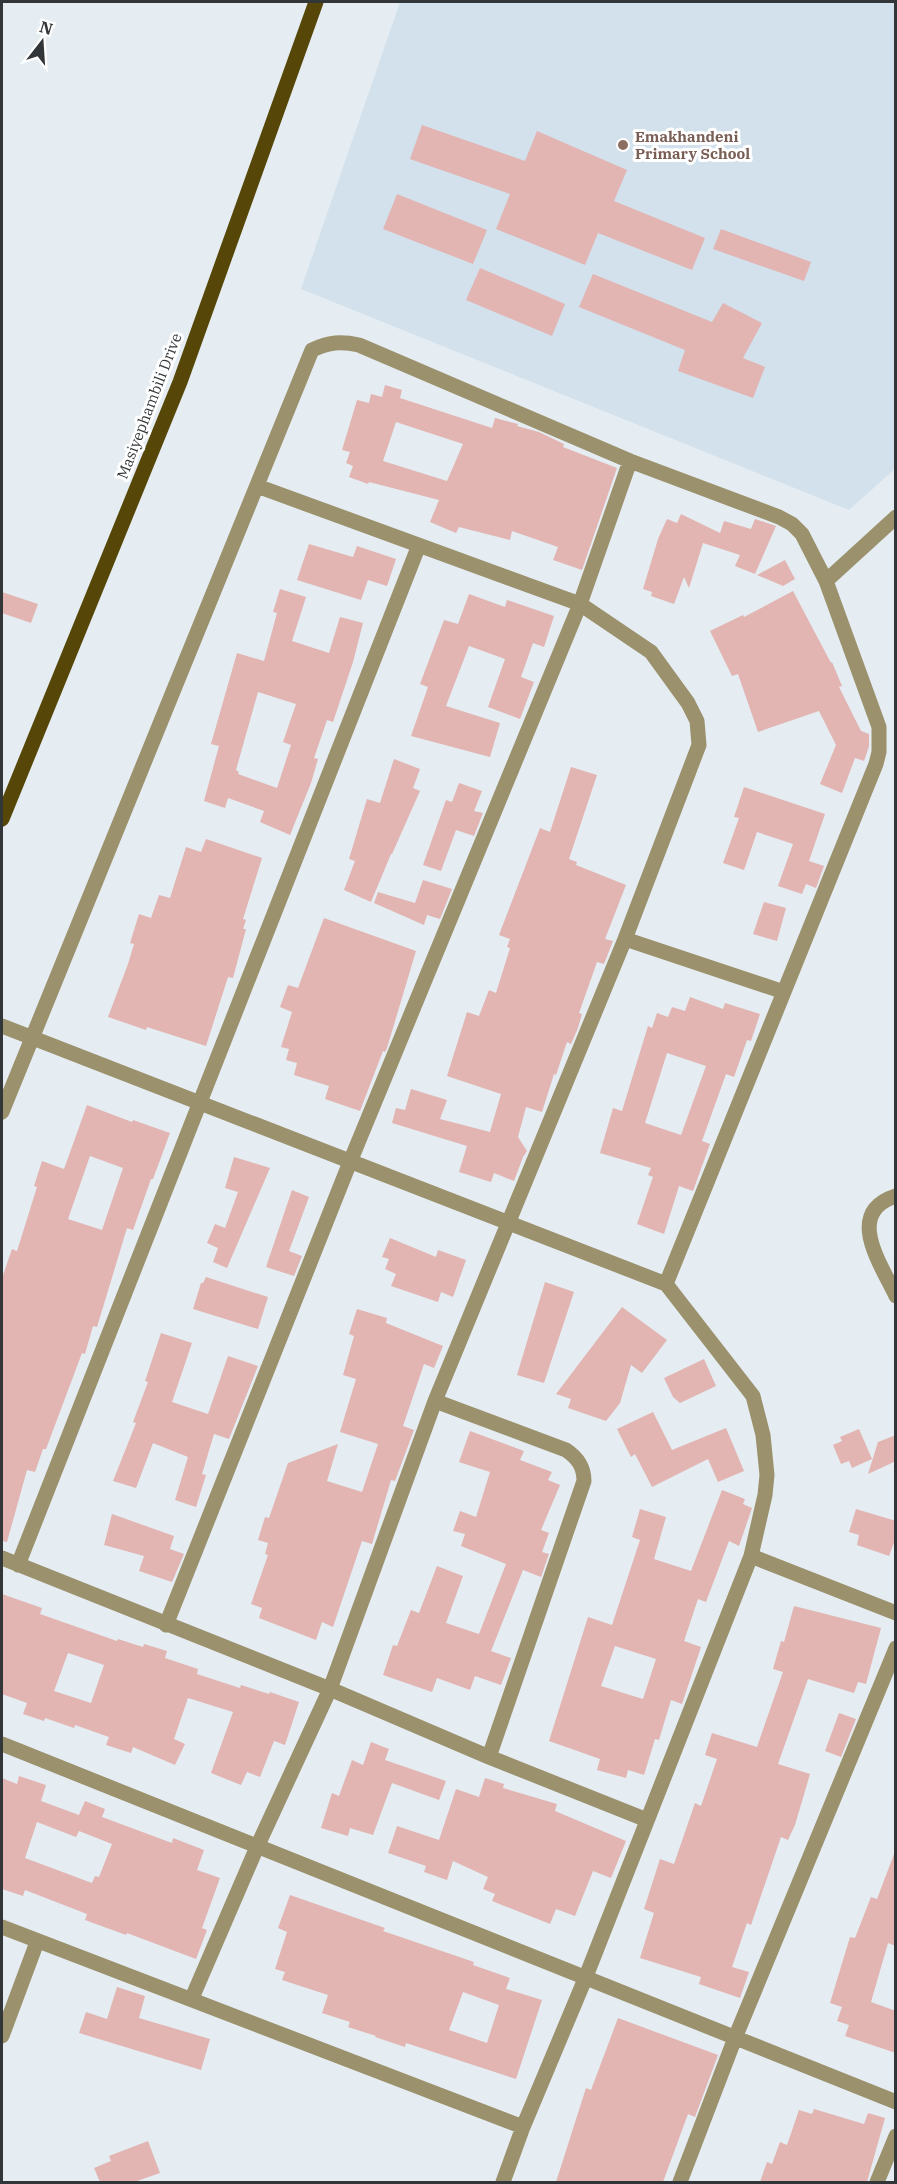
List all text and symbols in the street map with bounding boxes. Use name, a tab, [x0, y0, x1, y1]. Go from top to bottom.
north arrow	[12, 12, 72, 72]
text: N	[37, 16, 55, 39]
place label: Emakhandeni Primary School	[635, 127, 750, 163]
marker: Emakhandeni Primary School	[616, 138, 630, 152]
street label: Masiyephambili Drive	[112, 330, 186, 482]

